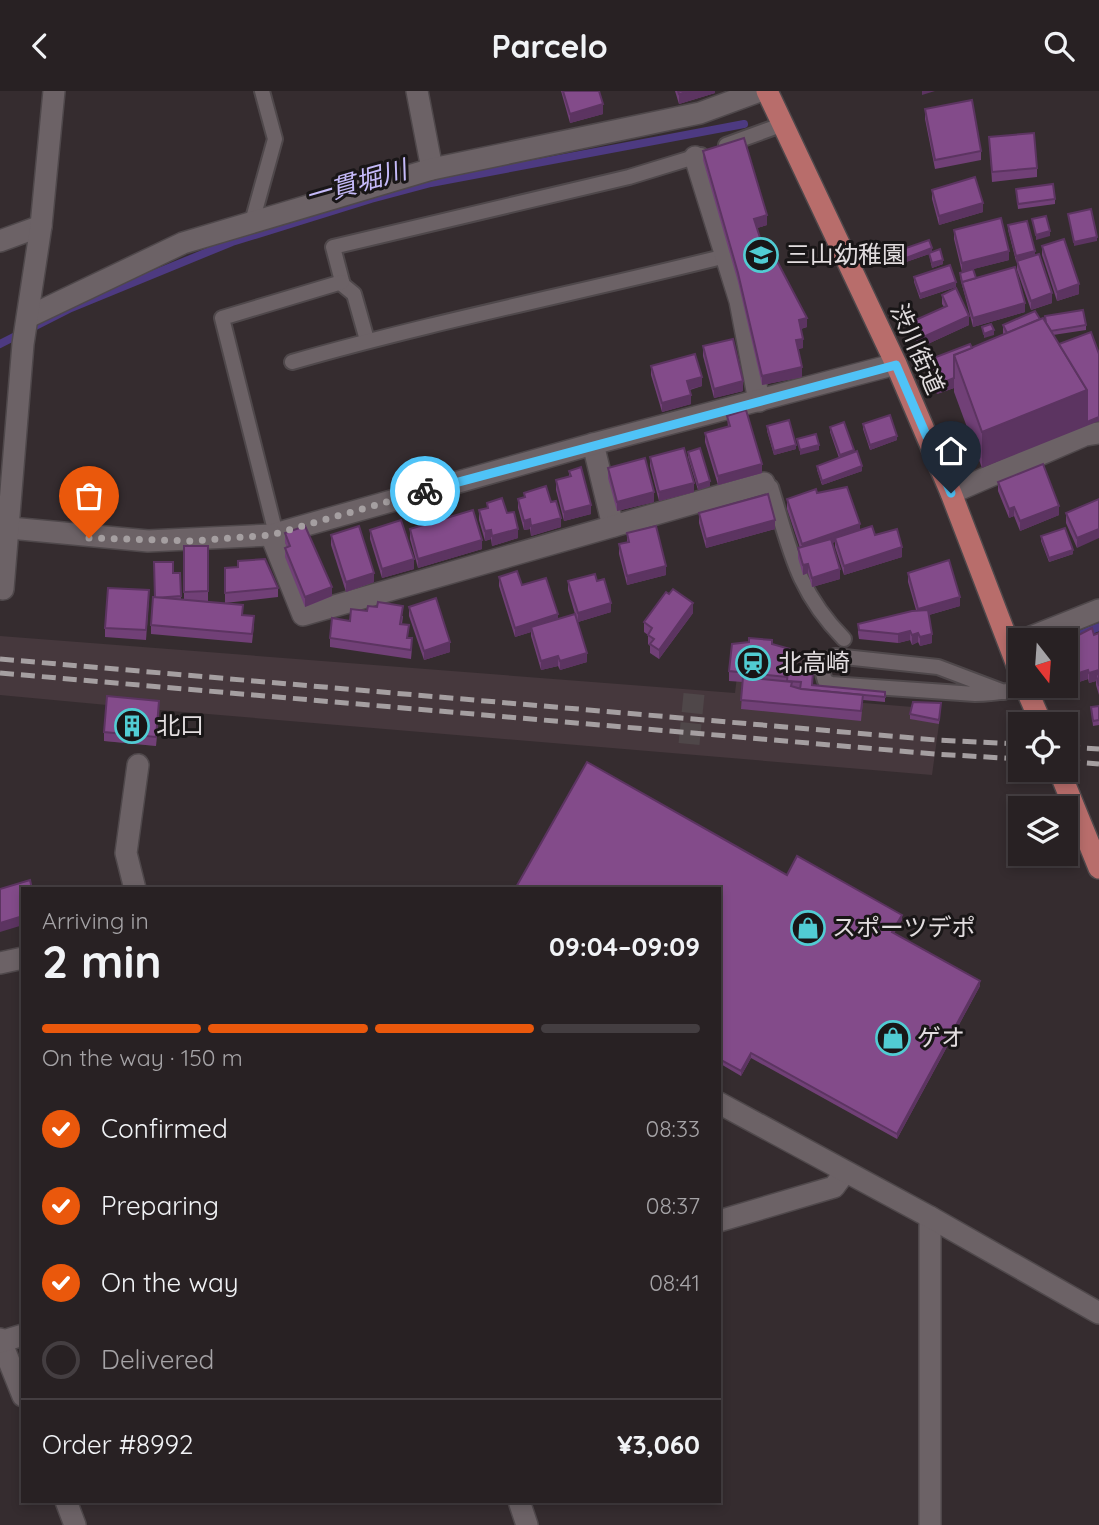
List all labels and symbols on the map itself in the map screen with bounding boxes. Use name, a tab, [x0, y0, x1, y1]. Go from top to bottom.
water label: 一貫堀川	[301, 152, 413, 213]
school or university icon: 三山幼稚園	[742, 236, 780, 274]
place label: 三山幼稚園	[786, 239, 906, 269]
street label: 渋川街道	[885, 299, 951, 399]
pin	[921, 421, 981, 493]
courier	[390, 456, 460, 526]
pin	[59, 466, 119, 538]
north arrow	[1008, 628, 1078, 698]
station icon: 北高崎	[734, 644, 772, 682]
place label: 北高崎	[778, 647, 850, 677]
building icon: 北口	[113, 707, 151, 745]
place label: 北口	[156, 710, 204, 740]
shop icon: スポーツデポ	[789, 909, 827, 947]
place label: スポーツデポ	[832, 912, 976, 942]
shop icon: ゲオ	[874, 1019, 912, 1057]
place label: ゲオ	[917, 1022, 965, 1052]

